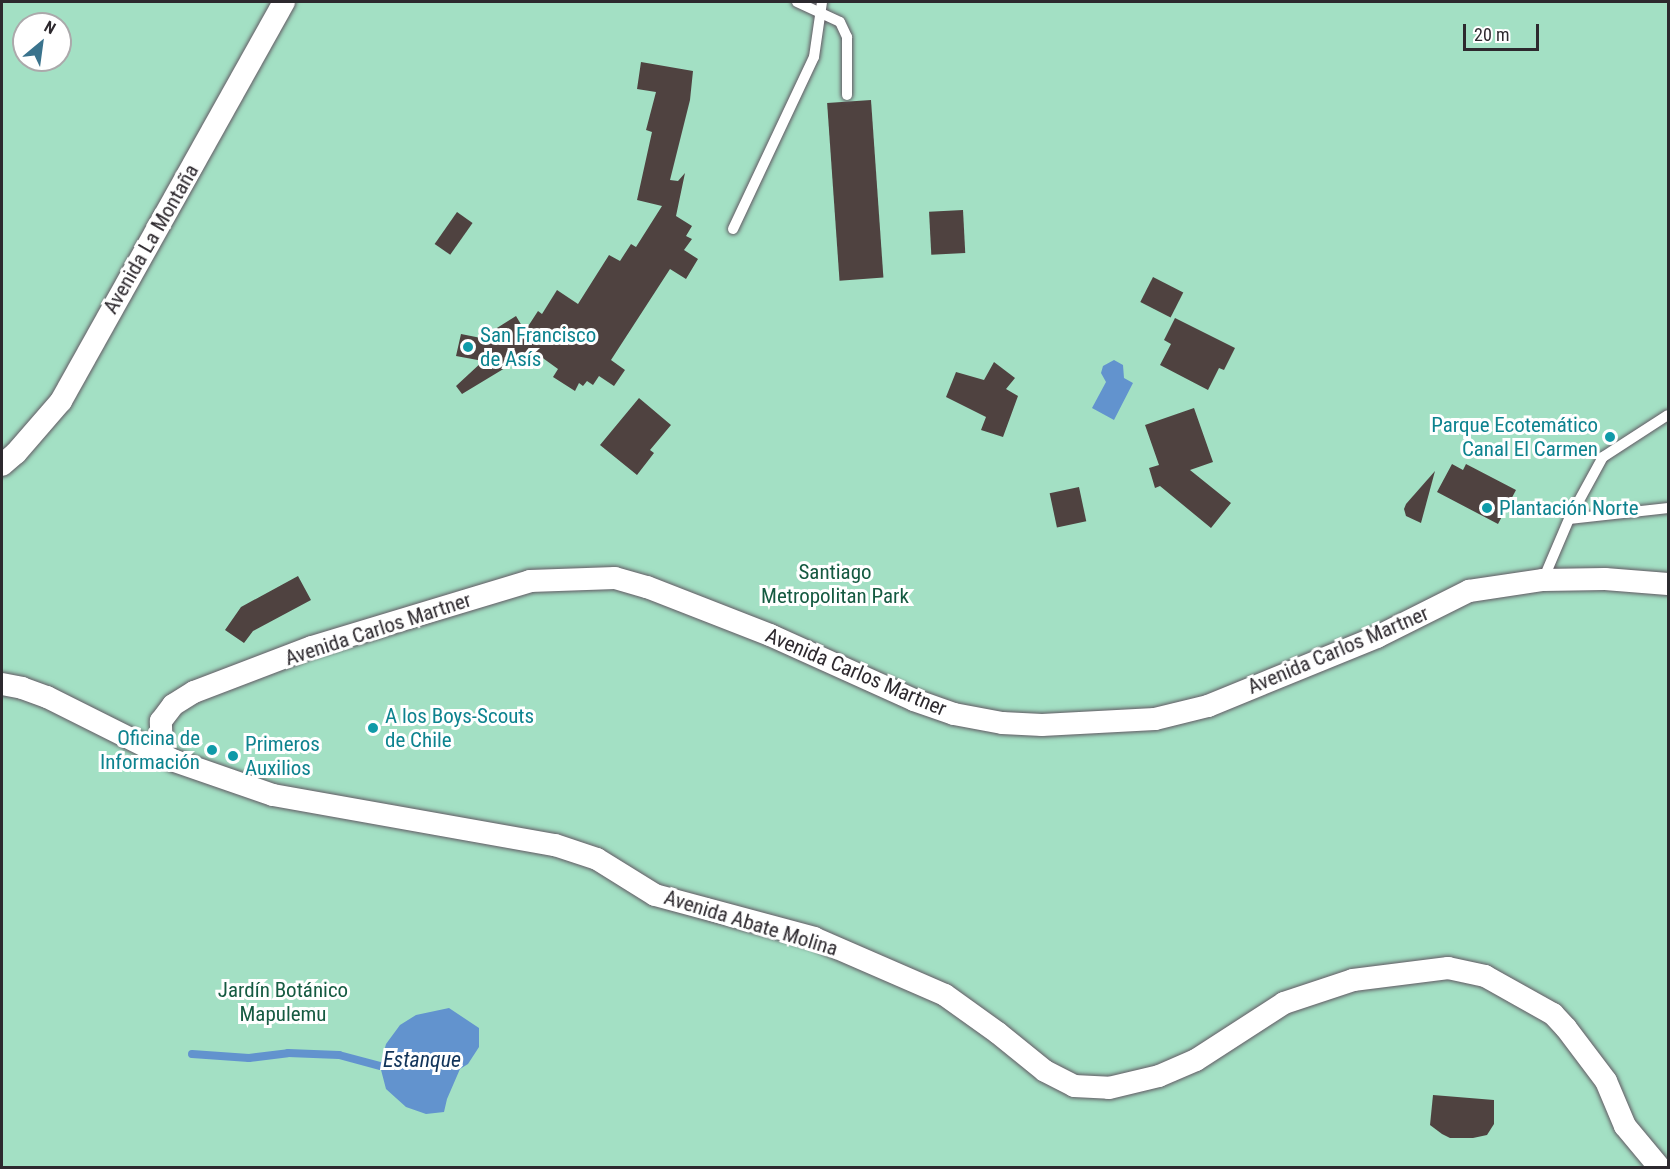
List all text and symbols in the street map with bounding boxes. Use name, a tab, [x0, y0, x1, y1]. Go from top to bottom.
north arrow	[12, 12, 72, 72]
scale bar	[1466, 12, 1542, 50]
text: N	[41, 17, 59, 38]
text: 20 m	[1474, 24, 1509, 45]
street label: Avenida La Montaña	[98, 160, 204, 318]
place label: San Francisco de Asís	[480, 322, 596, 372]
marker: San Francisco de Asís	[461, 340, 475, 354]
place label: Parque Ecotemático Canal El Carmen	[1431, 412, 1598, 462]
marker: Parque Ecotemático Canal El Carmen	[1603, 430, 1617, 444]
place label: Plantación Norte	[1499, 495, 1639, 521]
marker: Plantación Norte	[1480, 501, 1494, 515]
park label: Santiago Metropolitan Park	[761, 559, 909, 609]
street label: Avenida Carlos Martner	[282, 587, 474, 671]
street label: Avenida Carlos Martner	[1244, 600, 1432, 700]
street label: Avenida Carlos Martner	[762, 622, 950, 722]
place label: A los Boys-Scouts de Chile	[385, 703, 534, 753]
marker: A los Boys-Scouts de Chile	[366, 721, 380, 735]
place label: Oficina de Información	[100, 725, 200, 775]
place label: Primeros Auxilios	[245, 731, 320, 781]
marker: Oficina de Información	[205, 743, 219, 757]
marker: Primeros Auxilios	[226, 749, 240, 763]
street label: Avenida Abate Molina	[661, 885, 841, 961]
park label: Jardín Botánico Mapulemu	[218, 977, 348, 1027]
water label: Estanque	[383, 1047, 461, 1073]

